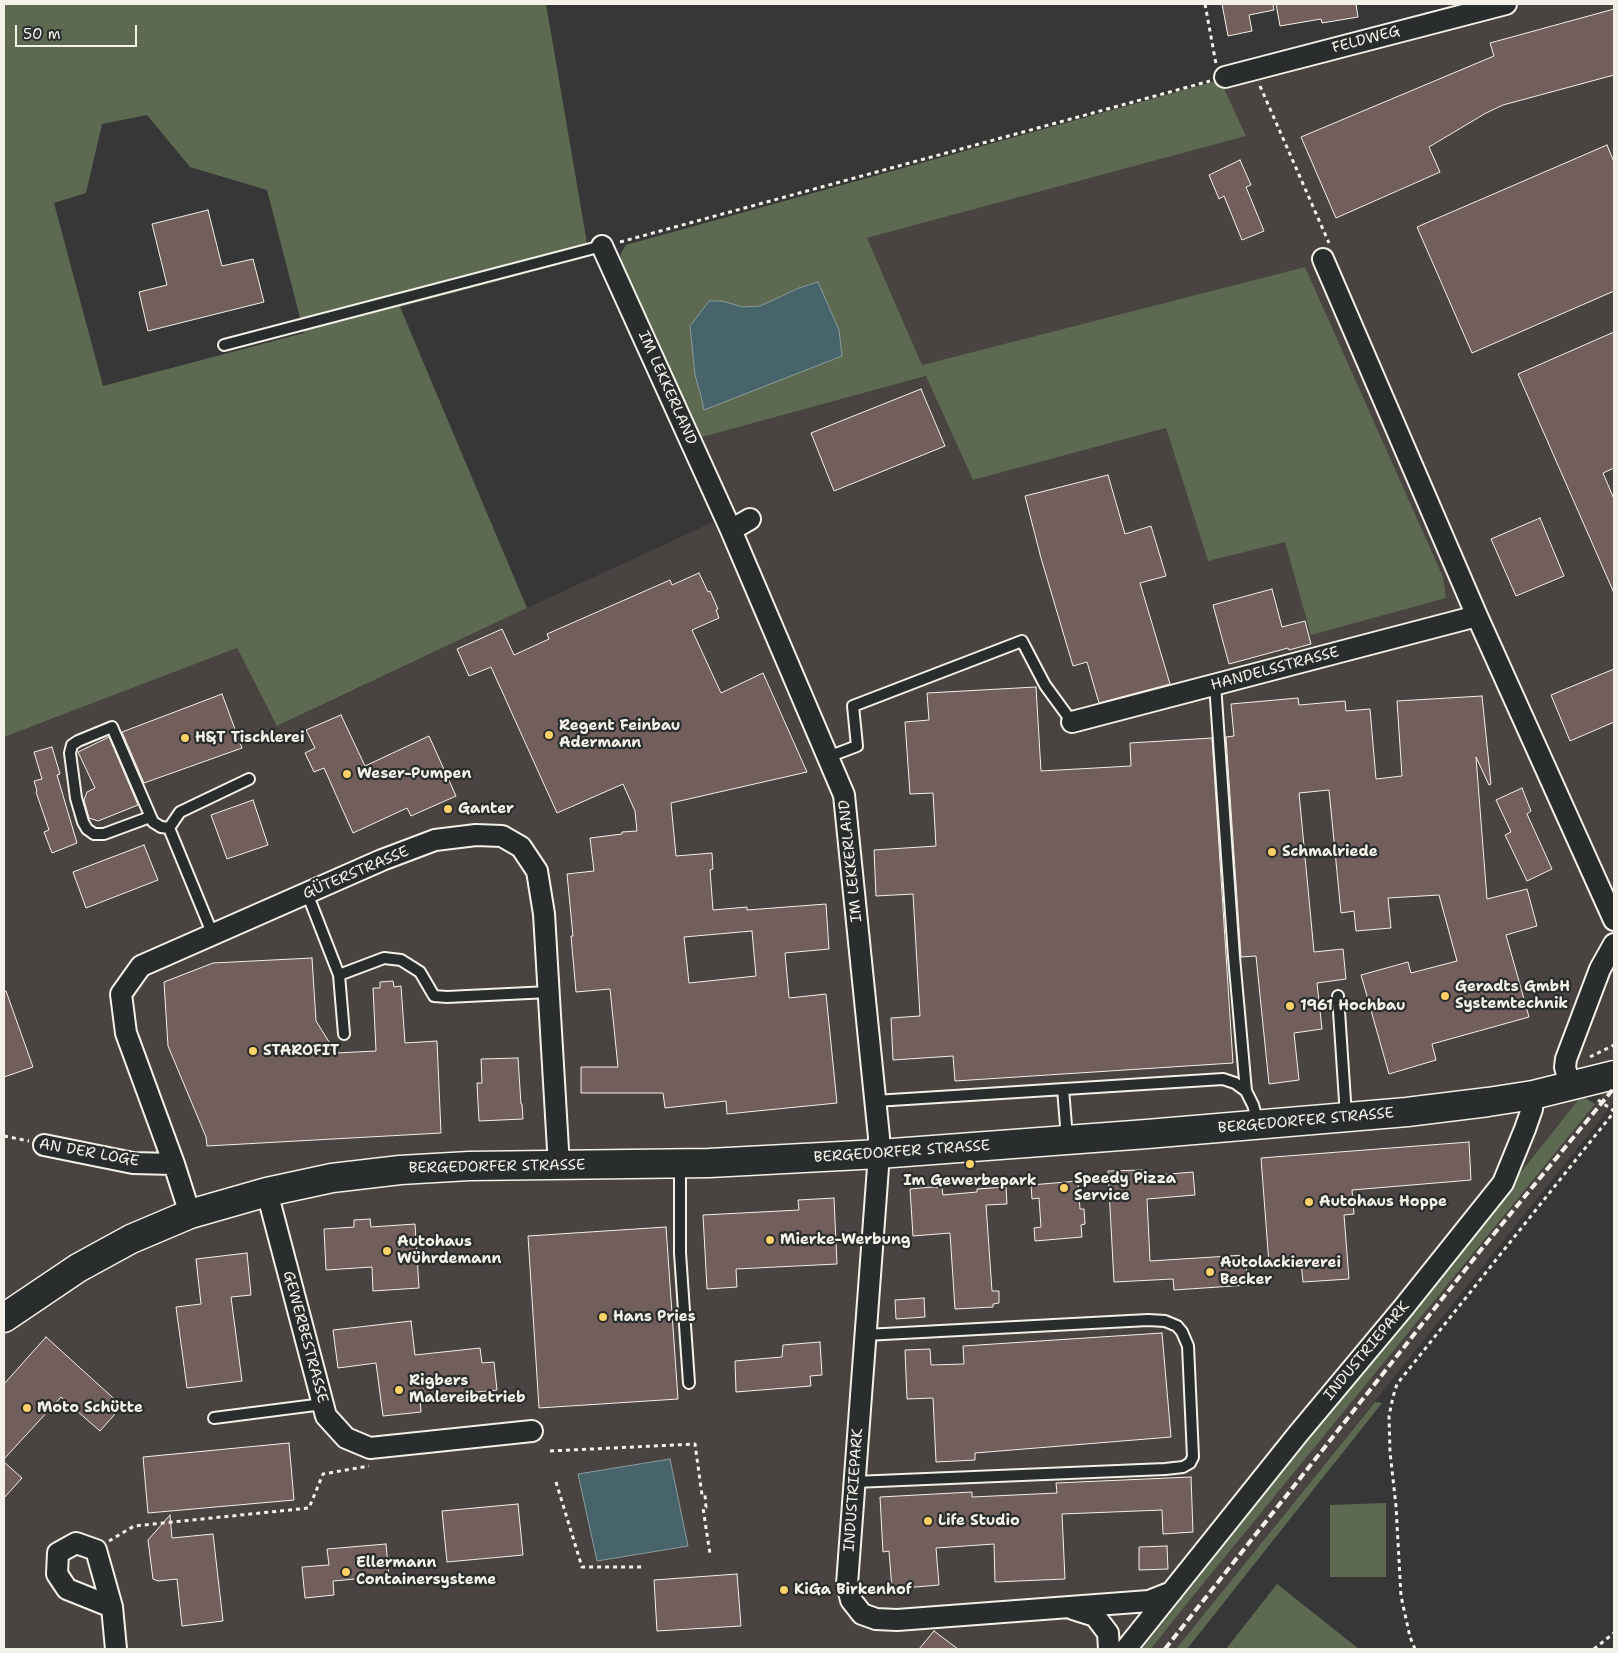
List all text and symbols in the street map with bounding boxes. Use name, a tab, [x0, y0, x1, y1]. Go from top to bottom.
scale bar	[18, 15, 140, 47]
street label: FELDWEG	[1330, 22, 1402, 58]
text: 50 m	[23, 24, 61, 44]
street label: IM LEKKERLAND	[634, 328, 700, 448]
street label: HANDELSSTRASSE	[1209, 643, 1341, 695]
place label: Regent Feinbau Adermann	[559, 717, 680, 752]
place label: H&T Tischlerei	[195, 729, 305, 747]
marker: Regent Feinbau Adermann	[543, 729, 555, 741]
marker: H&T Tischlerei	[179, 732, 191, 744]
place label: Weser-Pumpen	[357, 765, 471, 783]
marker: Weser-Pumpen	[341, 768, 353, 780]
street label: IM LEKKERLAND	[836, 799, 866, 923]
place label: Ganter	[458, 800, 514, 818]
marker: Ganter	[442, 803, 454, 815]
street label: GÜTERSTRASSE	[300, 843, 412, 903]
place label: Schmalriede	[1282, 843, 1378, 861]
marker: Schmalriede	[1266, 846, 1278, 858]
place label: Geradts GmbH Systemtechnik	[1455, 978, 1570, 1013]
marker: Geradts GmbH Systemtechnik	[1439, 990, 1451, 1002]
place label: 1961 Hochbau	[1300, 997, 1405, 1015]
marker: 1961 Hochbau	[1284, 1000, 1296, 1012]
place label: STAROFIT	[263, 1042, 339, 1060]
marker: STAROFIT	[247, 1045, 259, 1057]
street label: BERGEDORFER STRASSE	[1217, 1104, 1395, 1138]
street label: AN DER LOGE	[38, 1135, 140, 1171]
street label: BERGEDORFER STRASSE	[813, 1137, 991, 1167]
street label: BERGEDORFER STRASSE	[408, 1156, 586, 1178]
marker: Im Gewerbepark	[964, 1158, 976, 1170]
place label: Speedy Pizza Service	[1074, 1170, 1176, 1205]
place label: Im Gewerbepark	[903, 1172, 1037, 1190]
marker: Speedy Pizza Service	[1058, 1182, 1070, 1194]
place label: Autohaus Hoppe	[1319, 1193, 1447, 1211]
marker: Autohaus Hoppe	[1303, 1196, 1315, 1208]
place label: Mierke-Werbung	[780, 1231, 911, 1249]
place label: Autohaus Wührdemann	[397, 1233, 501, 1268]
marker: Mierke-Werbung	[764, 1234, 776, 1246]
marker: Autohaus Wührdemann	[381, 1245, 393, 1257]
place label: Autolackiererei Becker	[1220, 1254, 1341, 1289]
marker: Autolackiererei Becker	[1204, 1266, 1216, 1278]
street label: GEWERBESTRASSE	[279, 1269, 331, 1405]
street label: INDUSTRIEPARK	[1320, 1298, 1414, 1404]
place label: Hans Pries	[613, 1308, 696, 1326]
marker: Hans Pries	[597, 1311, 609, 1323]
place label: Rigbers Malereibetrieb	[409, 1372, 526, 1407]
marker: Rigbers Malereibetrieb	[393, 1384, 405, 1396]
place label: Moto Schütte	[37, 1399, 143, 1417]
marker: Moto Schütte	[21, 1402, 33, 1414]
street label: INDUSTRIEPARK	[841, 1428, 867, 1552]
place label: Life Studio	[938, 1512, 1020, 1530]
marker: Life Studio	[922, 1515, 934, 1527]
place label: Ellermann Containersysteme	[356, 1554, 496, 1589]
marker: Ellermann Containersysteme	[340, 1566, 352, 1578]
place label: KiGa Birkenhof	[794, 1581, 912, 1599]
marker: KiGa Birkenhof	[778, 1584, 790, 1596]

